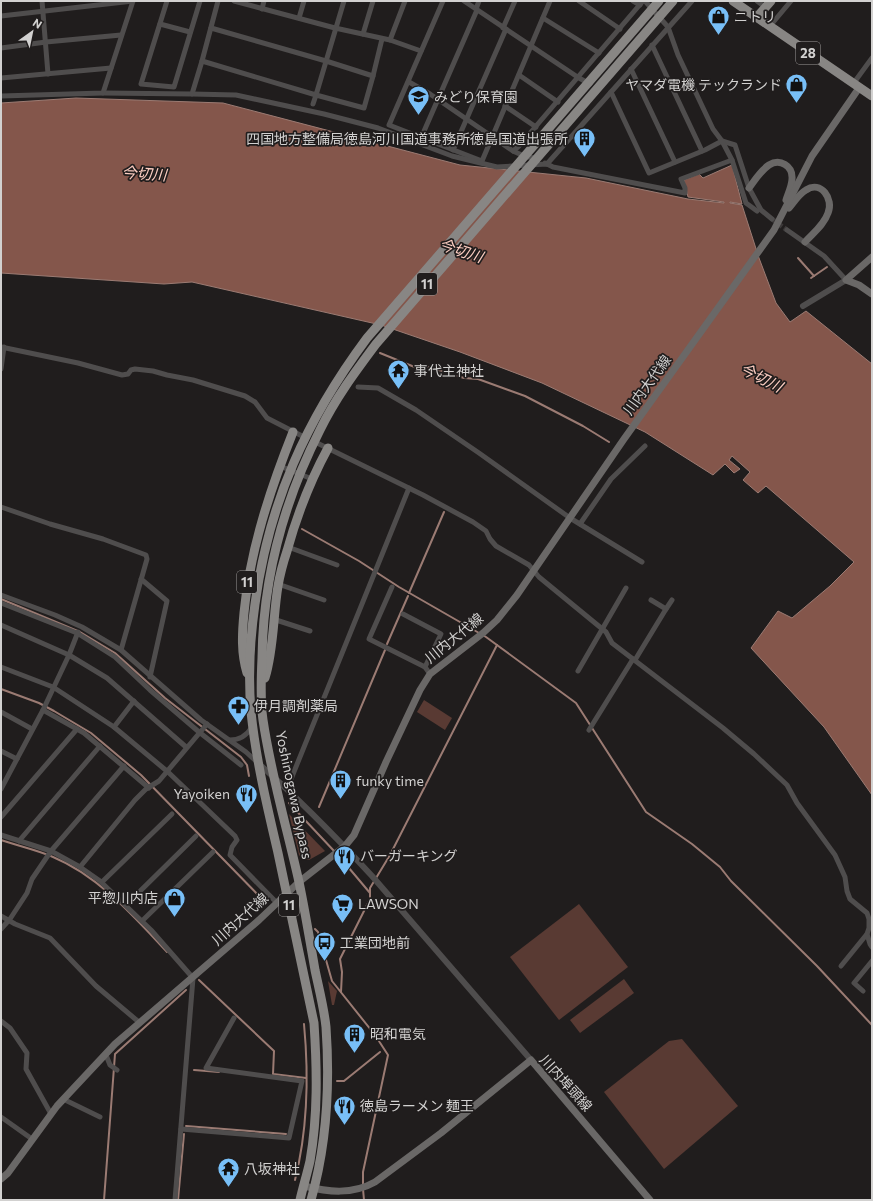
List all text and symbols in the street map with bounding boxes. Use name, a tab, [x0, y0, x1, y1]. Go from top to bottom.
shop icon: ニトリ	[705, 4, 731, 37]
place label: ニトリ	[734, 8, 776, 25]
north arrow	[12, 12, 52, 52]
text: N	[31, 15, 45, 31]
road number: 28	[796, 42, 820, 64]
shop icon: ヤマダ電機 テックランド	[784, 72, 810, 105]
place label: ヤマダ電機 テックランド	[625, 76, 782, 93]
school or university icon: みどり保育園	[405, 84, 431, 117]
place label: みどり保育園	[434, 88, 518, 105]
building icon: 四国地方整備局徳島河川国道事務所徳島国道出張所	[571, 126, 597, 159]
place label: 四国地方整備局徳島河川国道事務所徳島国道出張所	[246, 130, 568, 147]
water label: 今切川	[121, 162, 169, 184]
water label: 今切川	[437, 235, 487, 266]
road number: 11	[417, 273, 437, 295]
street label: 川内大代線	[619, 351, 674, 418]
temple icon: 事代主神社	[386, 358, 412, 391]
water label: 今切川	[737, 359, 787, 396]
place label: 事代主神社	[414, 362, 484, 379]
road number: 11	[237, 571, 257, 593]
street label: 川内大代線	[421, 609, 486, 666]
pharmacy icon: 伊月調剤薬局	[225, 693, 251, 726]
place label: 伊月調剤薬局	[254, 697, 338, 714]
street label: Yoshinogawa Bypass	[273, 729, 316, 861]
building icon: funky time	[327, 768, 353, 801]
place label: funky time	[356, 772, 424, 789]
restaurant icon: Yayoiken	[233, 781, 259, 814]
place label: Yayoiken	[173, 785, 230, 802]
restaurant icon: バーガーキング	[332, 843, 358, 876]
place label: バーガーキング	[360, 847, 458, 864]
shop icon: 平惣川内店	[161, 885, 187, 918]
place label: 平惣川内店	[88, 889, 158, 906]
street label: 川内大代線	[208, 889, 271, 948]
supermarket icon: LAWSON	[330, 891, 356, 924]
road number: 11	[279, 894, 299, 916]
place label: LAWSON	[358, 895, 419, 912]
bus stop icon: 工業団地前	[311, 930, 337, 963]
place label: 工業団地前	[340, 934, 410, 951]
building icon: 昭和電気	[342, 1021, 368, 1054]
place label: 昭和電気	[370, 1025, 426, 1042]
street label: 川内埠頭線	[537, 1051, 596, 1114]
restaurant icon: 徳島ラーメン 麺王	[332, 1093, 358, 1126]
place label: 徳島ラーメン 麺王	[360, 1097, 474, 1114]
temple icon: 八坂神社	[216, 1156, 242, 1189]
place label: 八坂神社	[244, 1160, 300, 1177]

